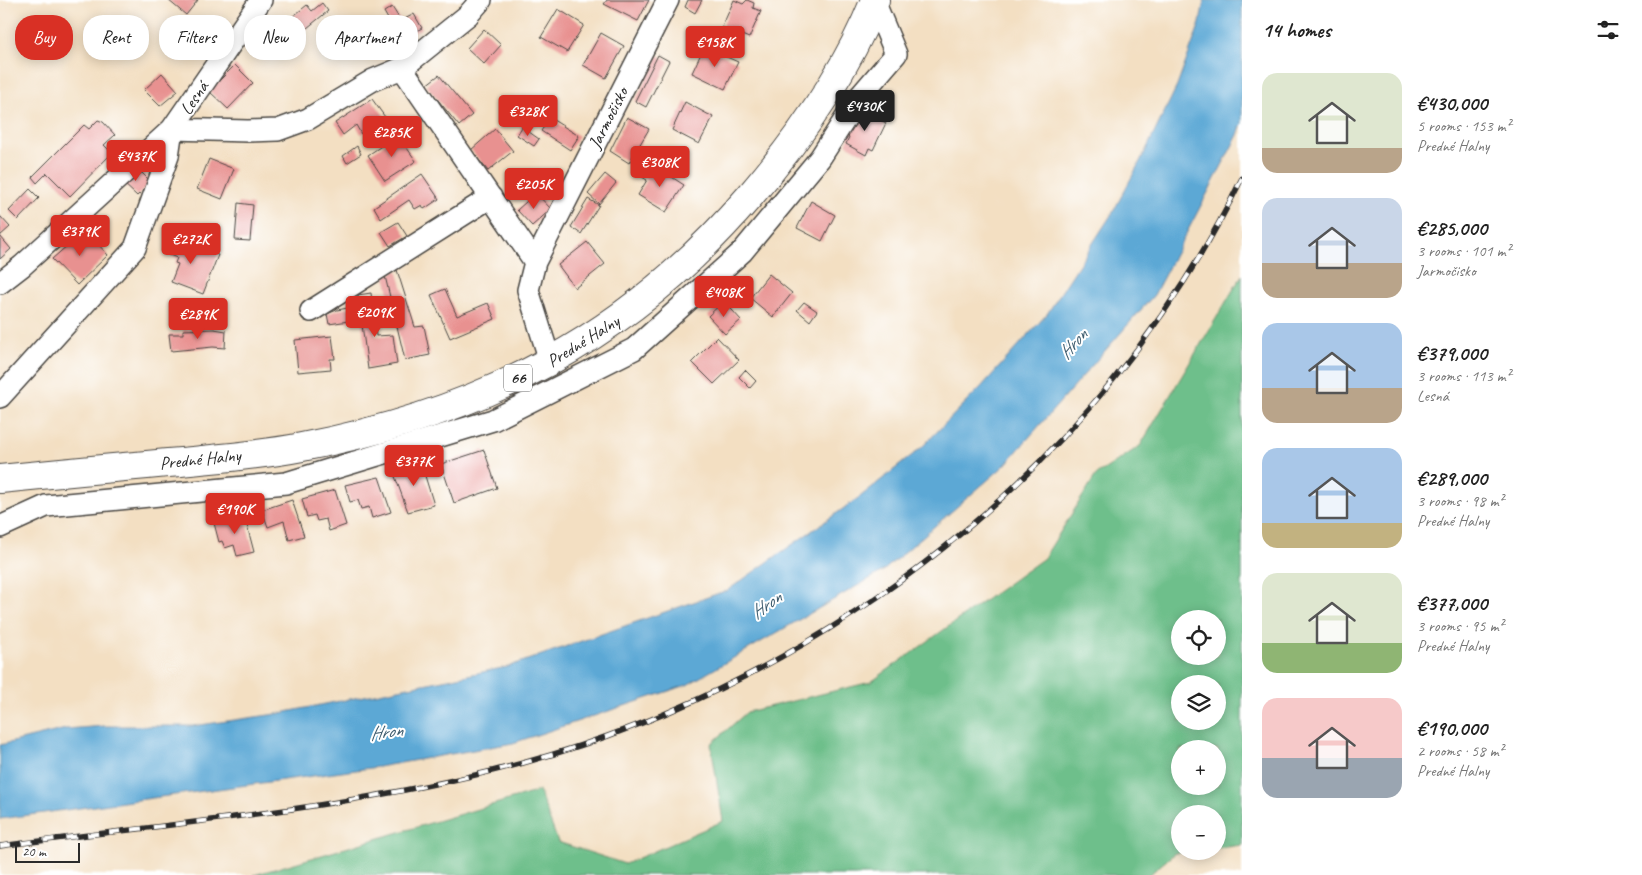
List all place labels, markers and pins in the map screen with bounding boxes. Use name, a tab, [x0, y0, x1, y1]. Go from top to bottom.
pin: €158K	[680, 26, 750, 68]
pin: €430K	[830, 90, 900, 132]
pin: €328K	[493, 94, 563, 137]
pin: €285K	[357, 116, 427, 158]
pin: €437K	[101, 140, 171, 182]
pin: €308K	[625, 146, 695, 188]
pin: €205K	[499, 168, 569, 210]
pin: €379K	[45, 214, 115, 257]
pin: €272K	[156, 222, 226, 265]
pin: €408K	[689, 276, 759, 318]
pin: €209K	[340, 296, 410, 338]
pin: €289K	[163, 298, 233, 340]
pin: €377K	[379, 444, 449, 487]
pin: €190K	[200, 492, 270, 535]

